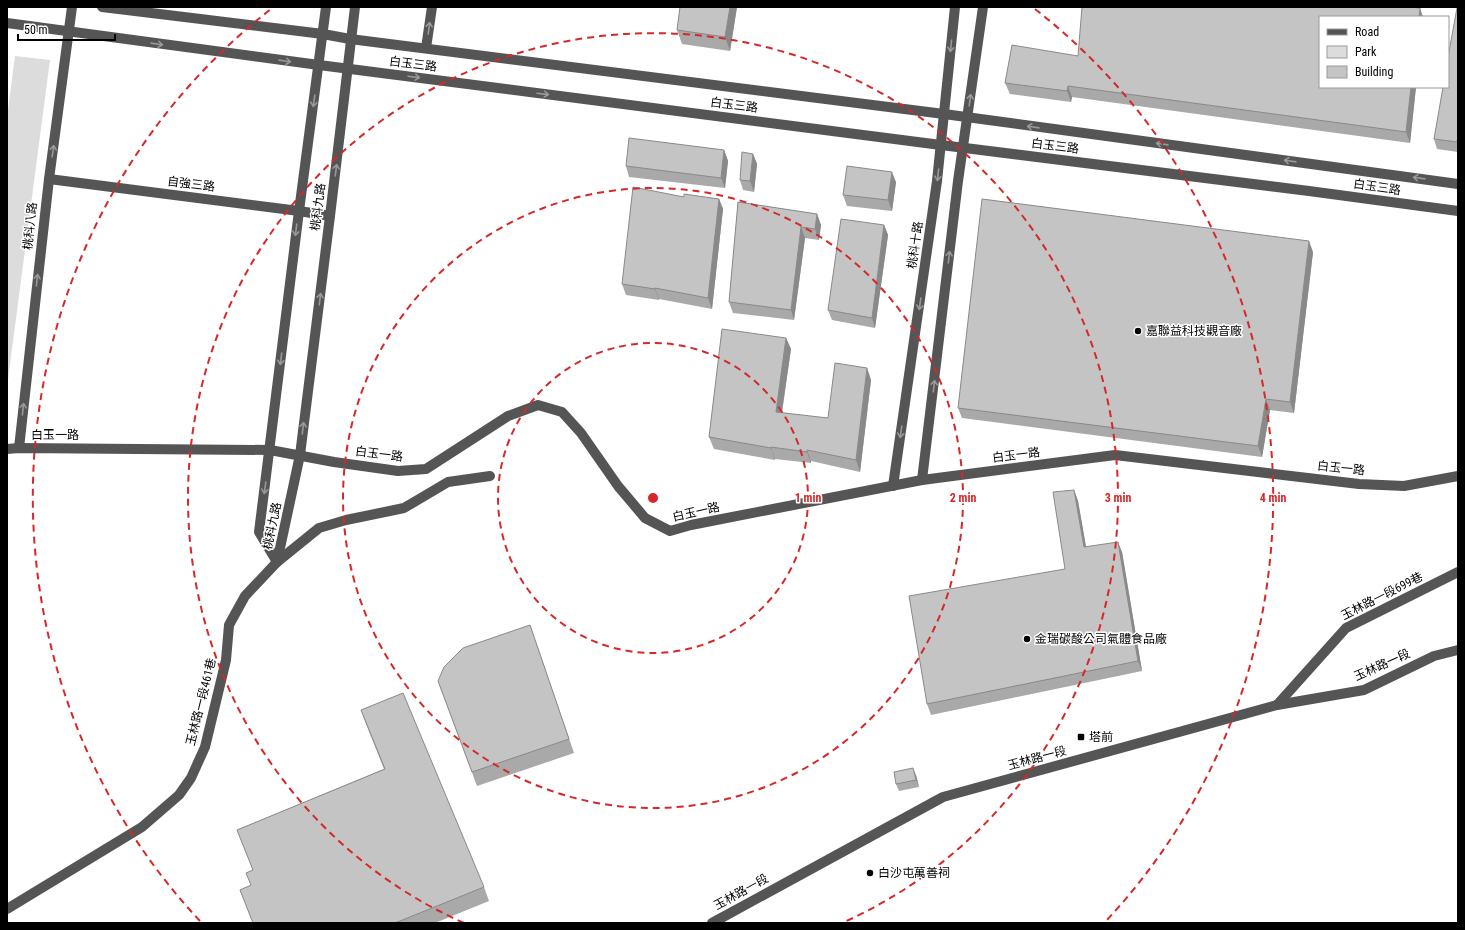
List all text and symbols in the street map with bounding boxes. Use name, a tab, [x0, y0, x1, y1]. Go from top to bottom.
scale bar	[18, 16, 115, 42]
legend	[1319, 16, 1449, 88]
one-way arrow	[425, 22, 433, 35]
text: 50 m	[24, 23, 48, 37]
text: Road	[1355, 25, 1379, 39]
one-way arrow	[947, 39, 955, 52]
one-way arrow	[150, 40, 163, 48]
text: Park	[1355, 45, 1377, 59]
street label: 白玉三路	[388, 54, 438, 74]
one-way arrow	[278, 57, 291, 65]
text: Building	[1355, 65, 1393, 79]
one-way arrow	[407, 73, 420, 81]
one-way arrow	[536, 90, 549, 98]
one-way arrow	[310, 94, 318, 107]
one-way arrow	[966, 94, 974, 107]
street label: 白玉三路	[709, 95, 759, 115]
one-way arrow	[1027, 123, 1040, 131]
street label: 白玉三路	[1030, 136, 1080, 156]
one-way arrow	[1156, 140, 1169, 148]
one-way arrow	[49, 145, 56, 158]
one-way arrow	[1284, 157, 1297, 165]
one-way arrow	[332, 164, 340, 177]
one-way arrow	[934, 168, 942, 181]
street label: 自強三路	[166, 174, 216, 194]
one-way arrow	[1413, 174, 1426, 182]
street label: 白玉三路	[1352, 177, 1402, 197]
street label: 桃科九路	[308, 182, 328, 232]
street label: 桃科八路	[21, 201, 39, 251]
street label: 桃科十路	[905, 220, 925, 270]
one-way arrow	[293, 223, 300, 236]
one-way arrow	[945, 251, 953, 264]
one-way arrow	[34, 274, 41, 287]
one-way arrow	[316, 293, 324, 306]
one-way arrow	[916, 297, 924, 310]
place label: 嘉聯益科技觀音廠	[1146, 324, 1242, 338]
marker: 嘉聯益科技觀音廠	[1133, 326, 1143, 336]
one-way arrow	[277, 352, 285, 365]
one-way arrow	[930, 380, 937, 393]
one-way arrow	[19, 403, 27, 416]
one-way arrow	[299, 422, 307, 435]
one-way arrow	[897, 426, 905, 439]
street label: 白玉一路	[31, 428, 79, 442]
street label: 白玉一路	[354, 444, 404, 464]
street label: 白玉一路	[991, 445, 1041, 465]
street label: 白玉一路	[1316, 459, 1366, 477]
one-way arrow	[261, 481, 269, 494]
centre of rings	[646, 491, 660, 505]
text: 1 min	[795, 491, 821, 505]
text: 2 min	[950, 491, 976, 505]
text: 3 min	[1105, 491, 1131, 505]
text: 4 min	[1260, 491, 1286, 505]
street label: 白玉一路	[671, 500, 721, 524]
street label: 桃科九路	[260, 501, 284, 551]
street label: 玉林路一段699巷	[1339, 569, 1425, 623]
place label: 金瑞碳酸公司氣體食品廠	[1035, 632, 1167, 646]
marker: 金瑞碳酸公司氣體食品廠	[1022, 634, 1032, 644]
street label: 玉林路一段	[1352, 646, 1412, 684]
street label: 玉林路一段461巷	[183, 657, 219, 747]
place label: 塔前	[1089, 730, 1113, 744]
marker: 塔前	[1076, 732, 1086, 742]
street label: 玉林路一段	[1006, 743, 1068, 773]
place label: 白沙屯萬善祠	[878, 866, 950, 880]
marker: 白沙屯萬善祠	[865, 868, 875, 878]
street label: 玉林路一段	[711, 871, 771, 913]

